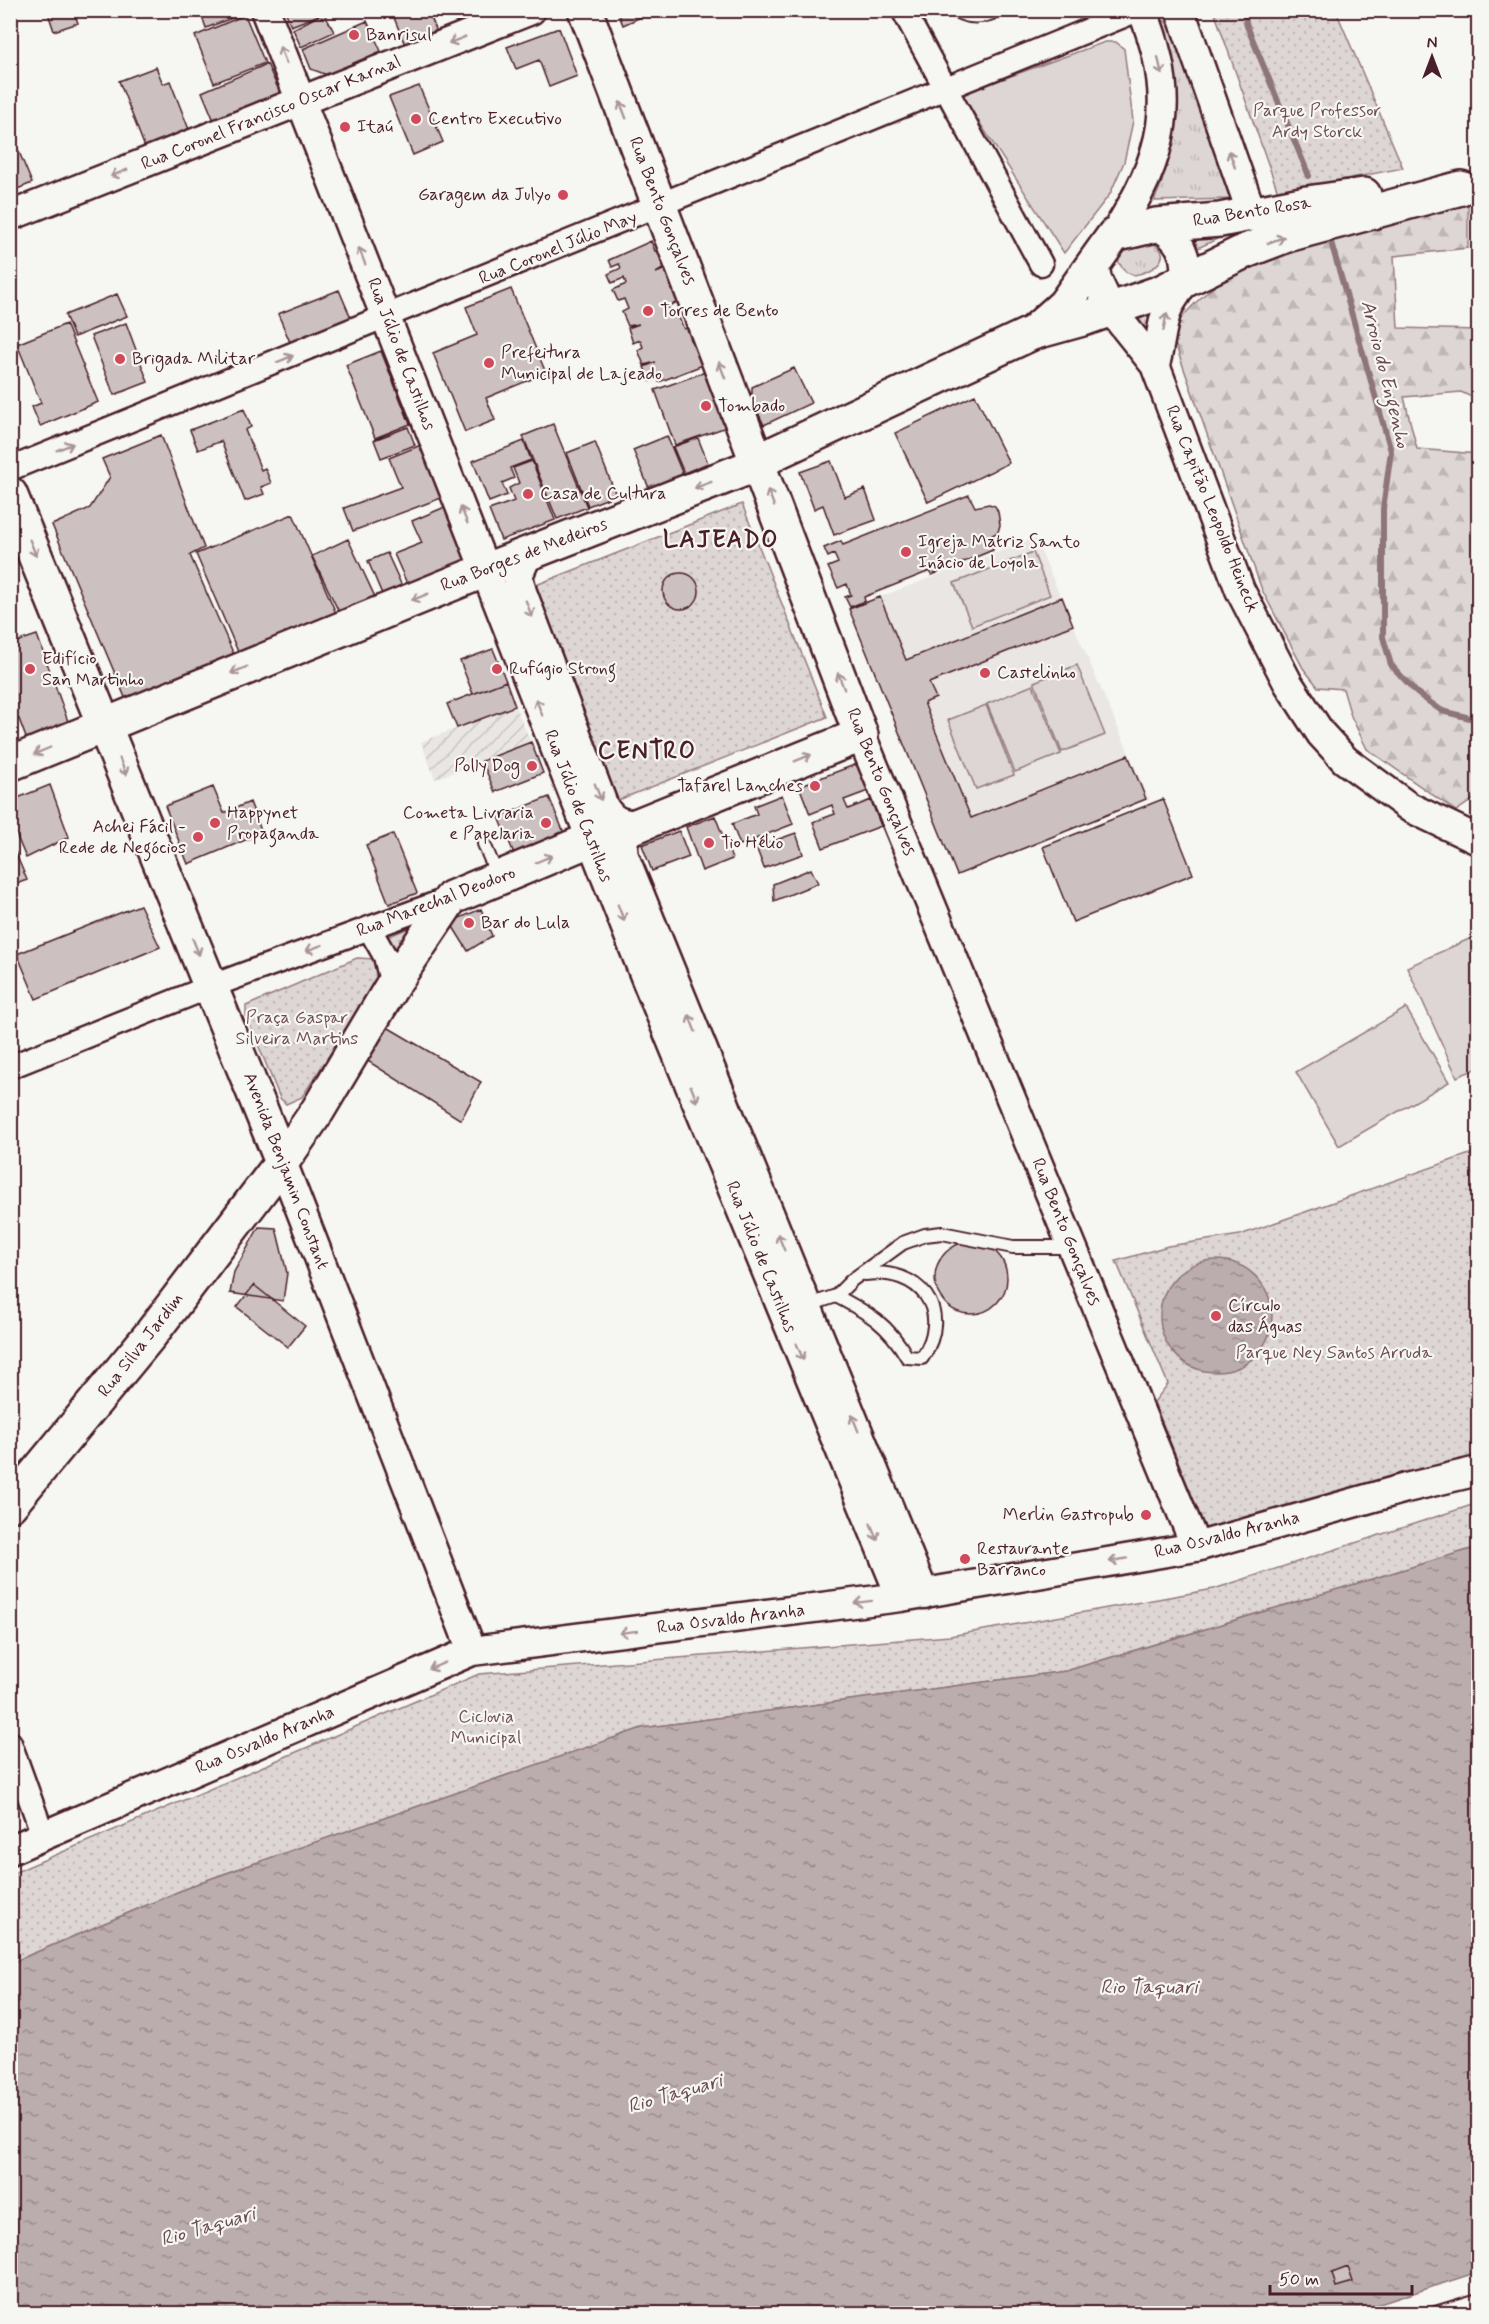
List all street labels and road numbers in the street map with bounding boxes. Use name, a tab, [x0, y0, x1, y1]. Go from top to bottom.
street label: Rua Coronel Francisco Oscar Karnal	[138, 50, 404, 176]
street label: Rua Bento Gonçalves	[623, 133, 701, 289]
street label: Rua Bento Rosa	[1191, 191, 1313, 233]
street label: Rua Coronel Júlio May	[475, 205, 641, 291]
street label: Rua Júlio de Castilhos	[361, 274, 441, 434]
street label: Rua Capitão Leopoldo Heineck	[1159, 402, 1265, 616]
street label: Rua Borges de Medeiros	[437, 512, 611, 599]
street label: Rua Bento Gonçalves	[840, 705, 922, 859]
street label: Rua Júlio de Castilhos	[538, 726, 618, 886]
street label: Rua Marechal Deodoro	[353, 861, 519, 943]
street label: Avenida Benjamin Constant	[237, 1069, 335, 1273]
street label: Rua Bento Gonçalves	[1025, 1155, 1107, 1309]
street label: Rua Júlio de Castilhos	[720, 1178, 802, 1336]
street label: Rua Silva Jardim	[93, 1288, 189, 1402]
street label: Rua Osvaldo Aranha	[1152, 1505, 1302, 1565]
street label: Rua Osvaldo Aranha	[656, 1598, 806, 1640]
street label: Rua Osvaldo Aranha	[192, 1700, 338, 1780]

